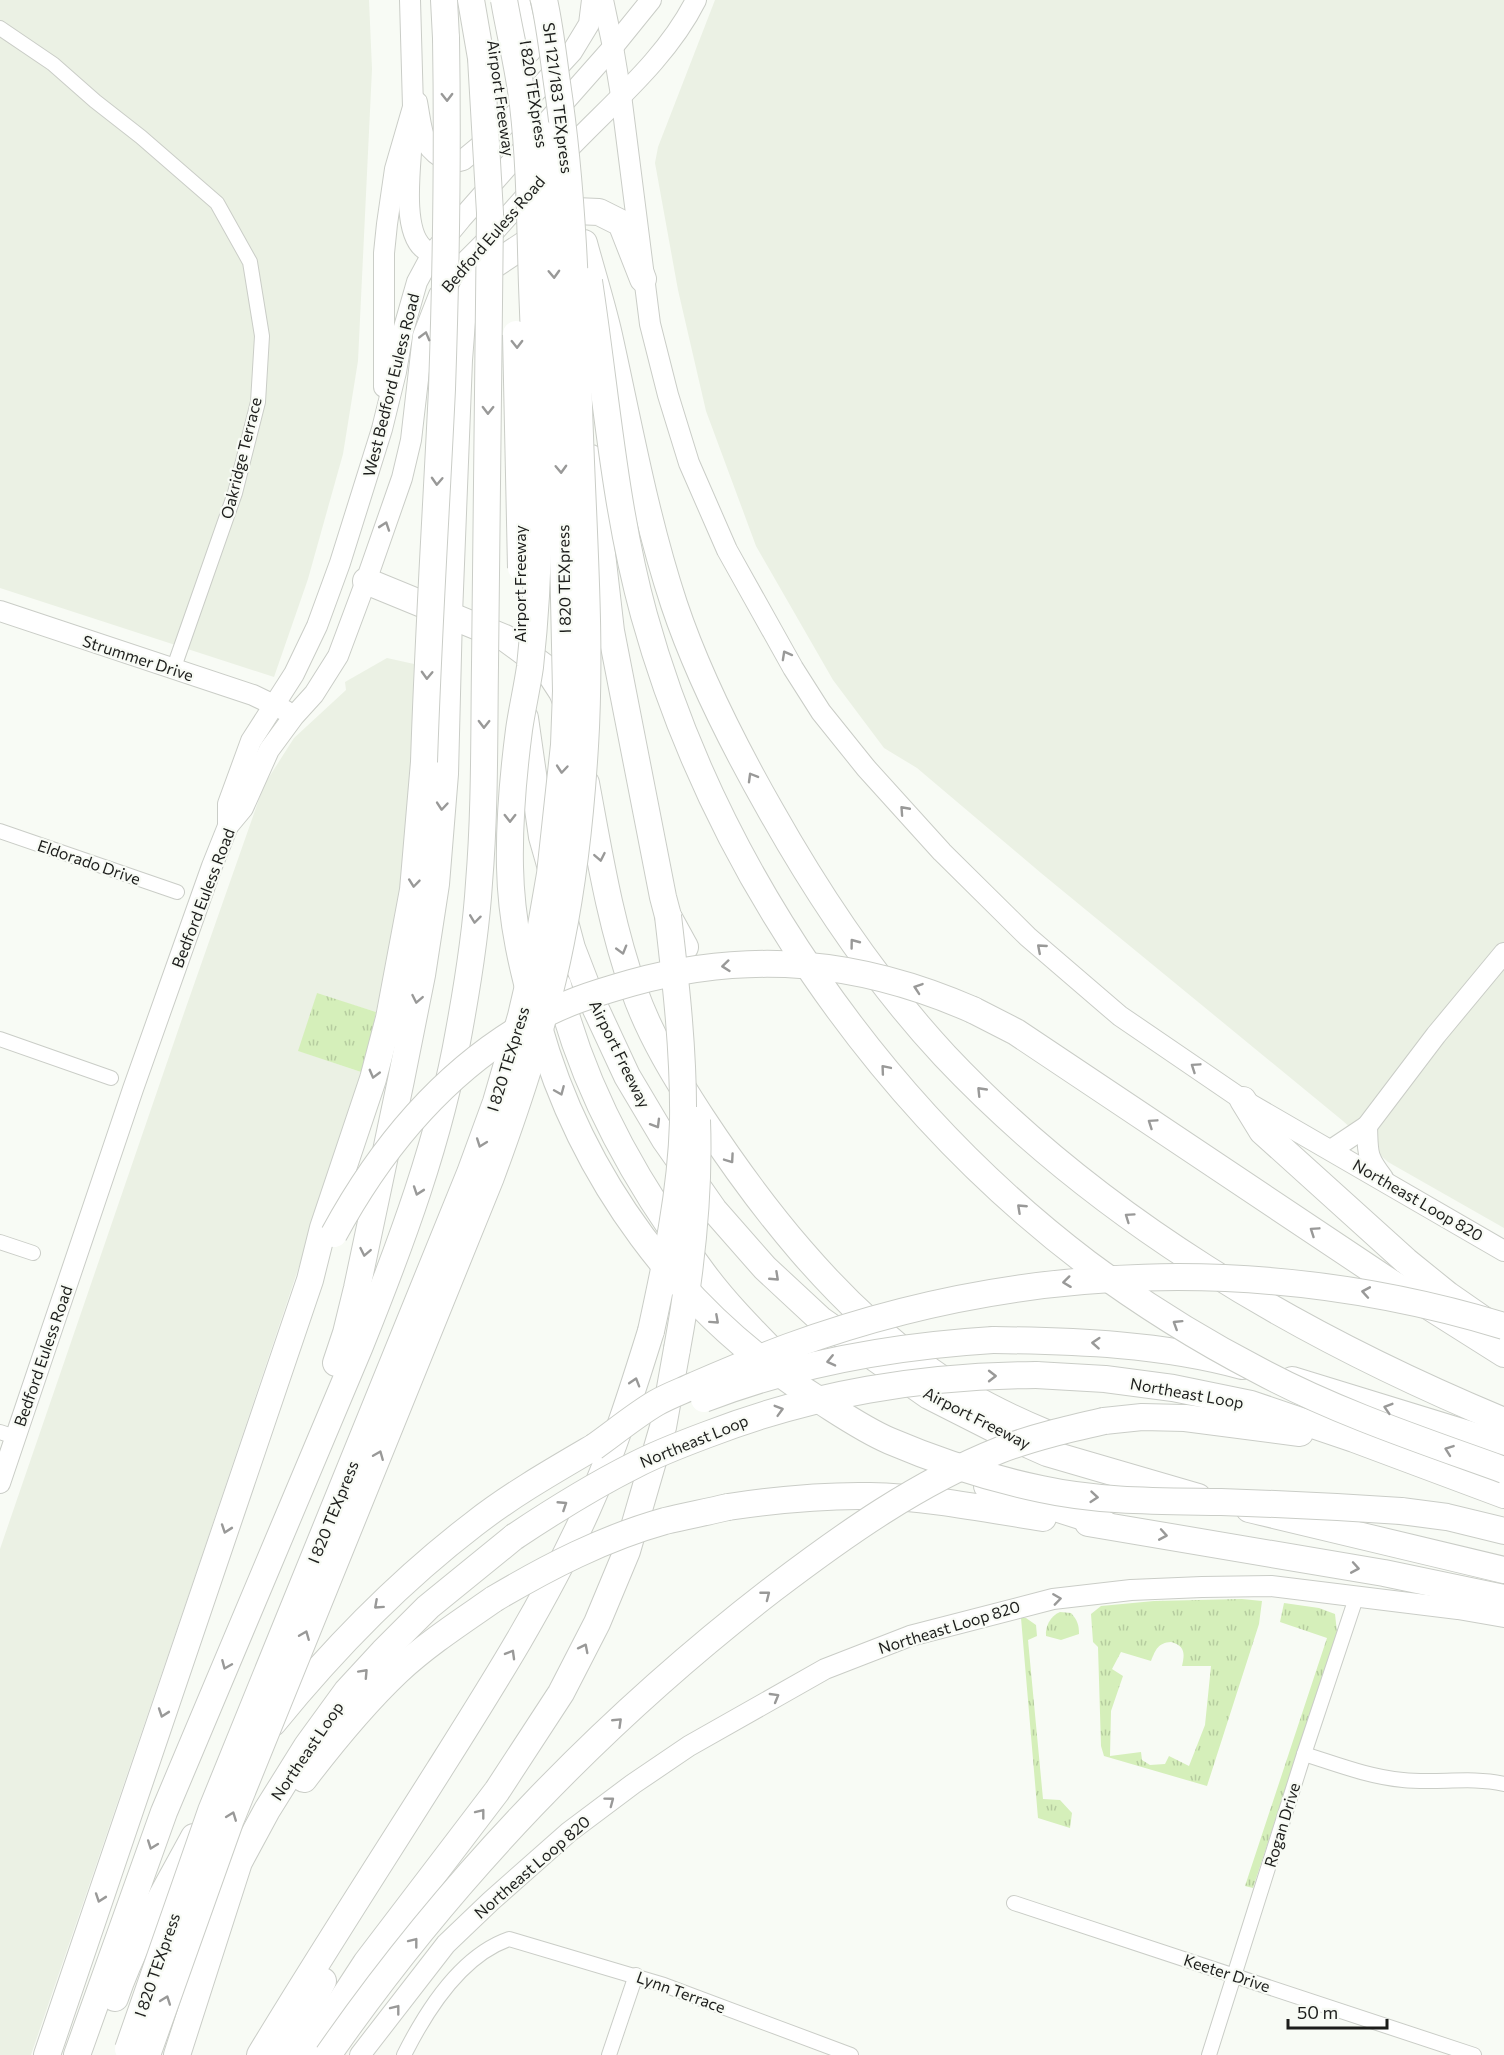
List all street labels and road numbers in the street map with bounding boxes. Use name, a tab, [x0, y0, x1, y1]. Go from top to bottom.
street label: SH 121/183 TEXpress	[540, 21, 577, 175]
street label: Airport Freeway	[484, 38, 519, 157]
street label: I 820 TEXpress	[517, 39, 552, 149]
street label: Bedford Euless Road	[437, 172, 548, 296]
street label: West Bedford Euless Road	[359, 291, 423, 479]
street label: Oakridge Terrace	[216, 395, 265, 521]
street label: I 820 TEXpress	[553, 524, 574, 634]
street label: Airport Freeway	[510, 525, 529, 643]
street label: Strummer Drive	[80, 631, 196, 684]
street label: Bedford Euless Road	[167, 825, 238, 970]
street label: Eldorado Drive	[35, 835, 143, 888]
street label: Airport Freeway	[586, 997, 655, 1111]
street label: I 820 TEXpress	[483, 1004, 532, 1114]
street label: Northeast Loop 820	[1350, 1155, 1487, 1245]
street label: Bedford Euless Road	[9, 1283, 76, 1429]
street label: Northeast Loop	[1129, 1373, 1245, 1412]
street label: Airport Freeway	[921, 1382, 1034, 1453]
street label: Northeast Loop	[637, 1410, 751, 1471]
street label: I 820 TEXpress	[303, 1458, 362, 1566]
street label: Northeast Loop 820	[876, 1596, 1022, 1657]
street label: Northeast Loop	[267, 1698, 347, 1804]
street label: Rogan Drive	[1260, 1780, 1303, 1870]
street label: Northeast Loop 820	[470, 1811, 593, 1922]
street label: I 820 TEXpress	[130, 1910, 183, 2019]
street label: Keeter Drive	[1181, 1950, 1273, 1995]
street label: Lynn Terrace	[634, 1967, 728, 2016]

